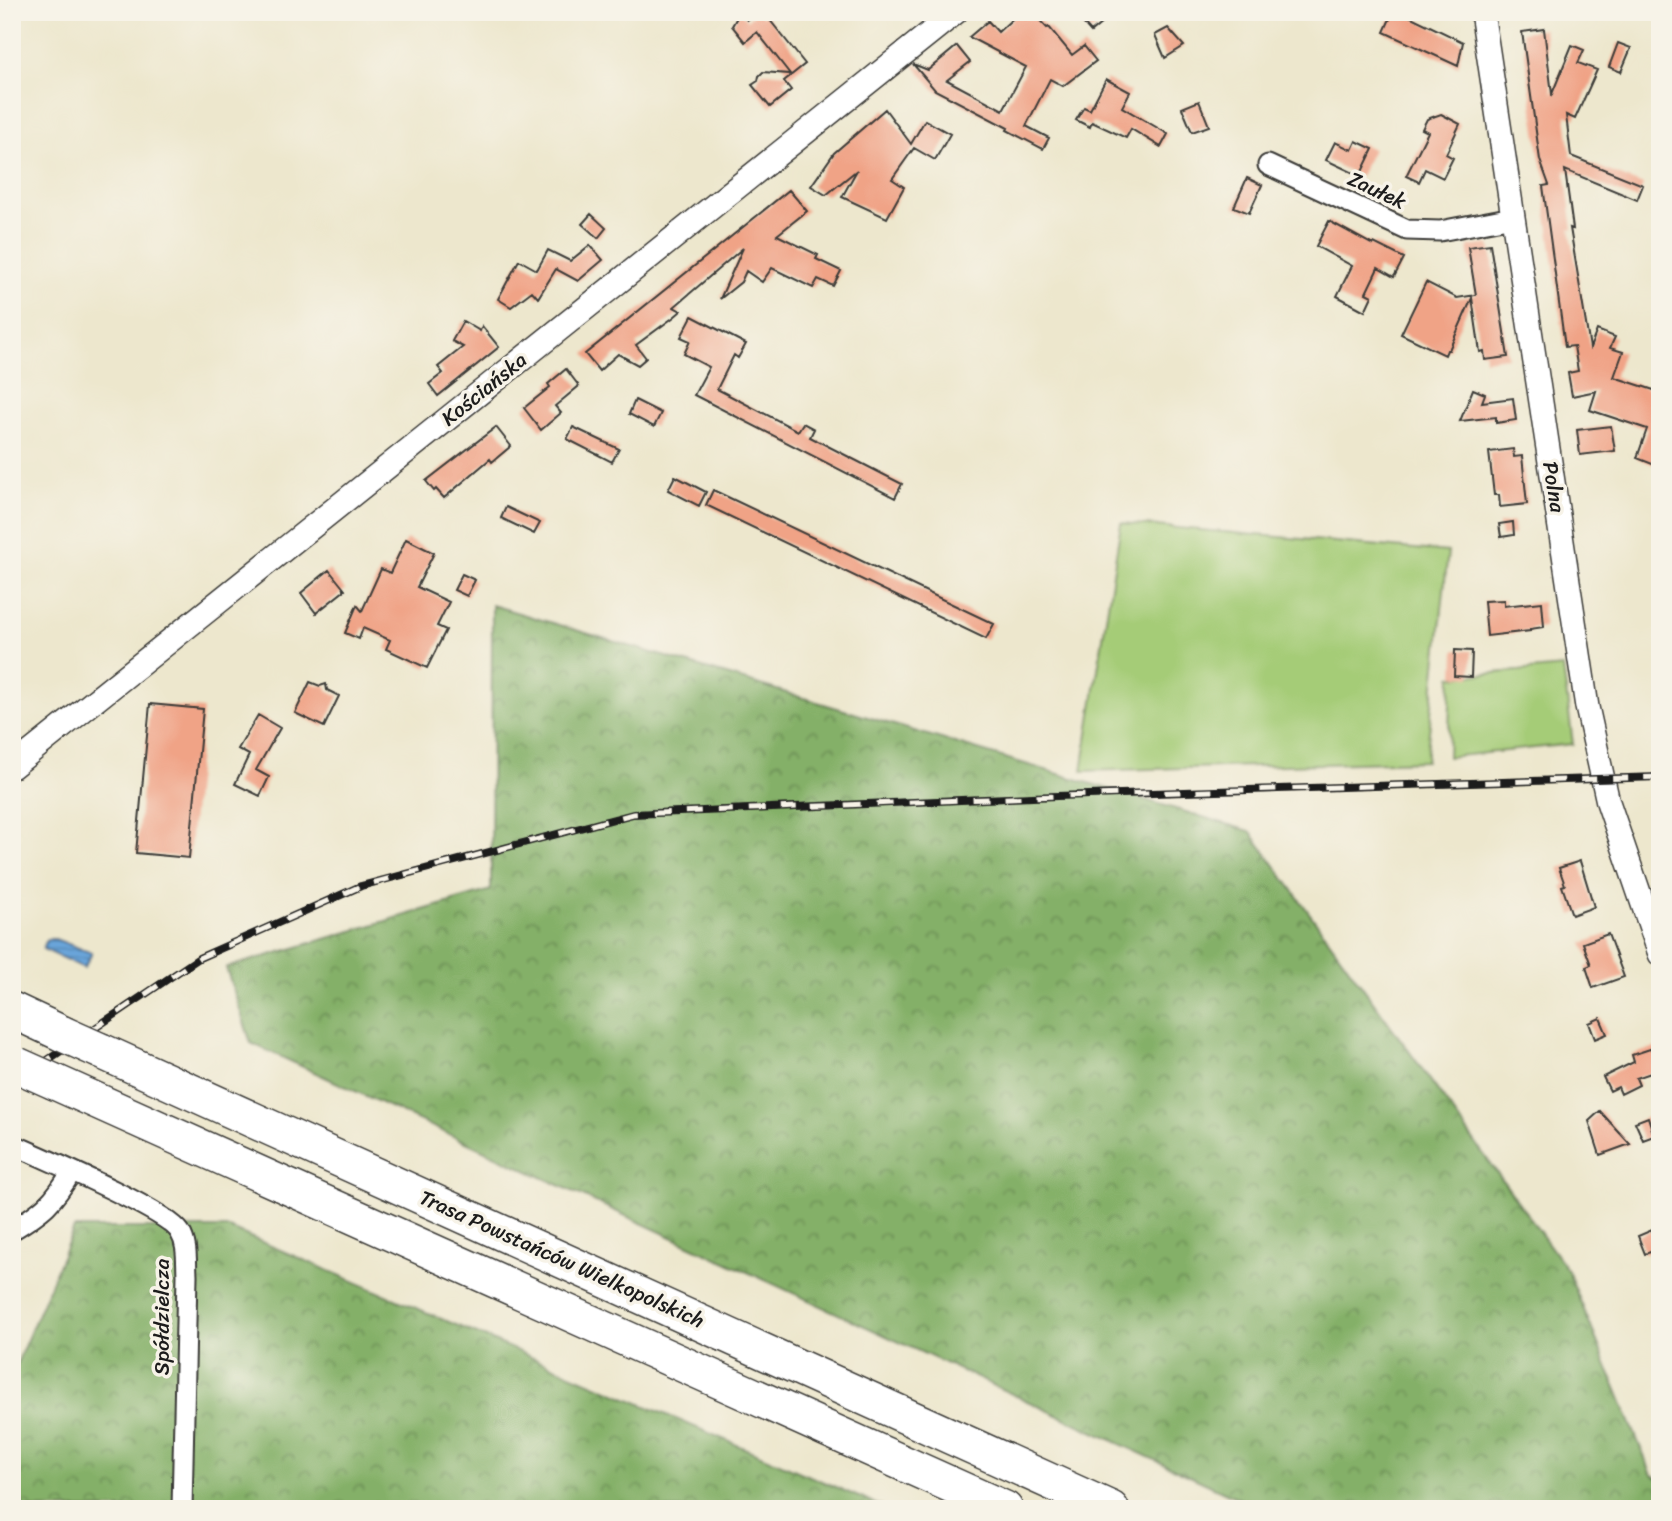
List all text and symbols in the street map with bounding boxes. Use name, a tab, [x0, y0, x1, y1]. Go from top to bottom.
street label: Zaułek	[1341, 160, 1414, 221]
street label: Kościańska	[432, 342, 536, 436]
street label: Polna	[1531, 459, 1577, 516]
street label: Trasa Powstańców Wielkopolskich	[413, 1179, 711, 1339]
street label: Spółdzielcza	[143, 1258, 181, 1375]

